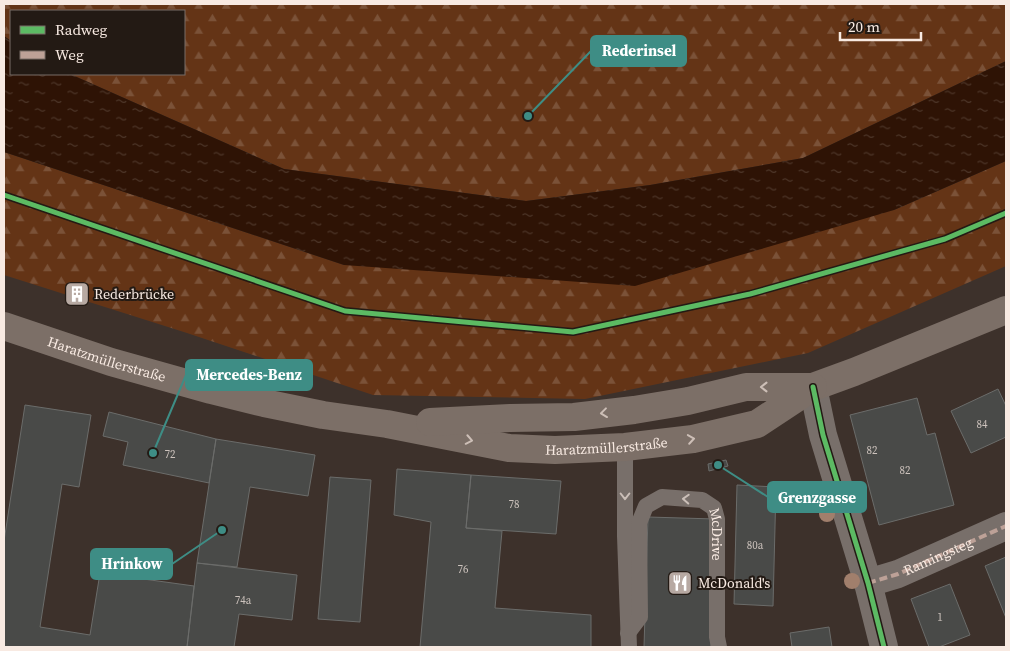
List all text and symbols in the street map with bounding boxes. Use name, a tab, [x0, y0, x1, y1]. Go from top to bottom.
legend	[10, 10, 185, 75]
scale bar	[840, 10, 921, 42]
text: 20 m	[848, 16, 880, 37]
text: Radweg	[55, 19, 108, 40]
callout: Rederinsel	[591, 36, 686, 66]
text: Rederinsel	[602, 40, 677, 61]
text: Weg	[55, 44, 84, 65]
building icon: Rederbrücke	[64, 281, 90, 307]
place label: Rederbrücke	[94, 284, 174, 304]
street label: Haratzmüllerstraße	[45, 331, 168, 387]
callout: Mercedes-Benz	[186, 360, 312, 390]
text: Mercedes-Benz	[196, 364, 302, 385]
one-way arrow	[760, 382, 768, 392]
one-way arrow	[600, 407, 608, 418]
house number: 84	[977, 417, 988, 432]
street label: Haratzmüllerstraße	[545, 432, 669, 460]
one-way arrow	[464, 434, 473, 445]
one-way arrow	[687, 434, 695, 444]
house number: 82	[867, 443, 878, 458]
house number: 72	[165, 447, 176, 462]
house number: 82	[900, 463, 911, 478]
callout: Grenzgasse	[768, 482, 866, 512]
text: Grenzgasse	[778, 487, 856, 508]
one-way arrow	[620, 492, 630, 500]
one-way arrow	[681, 493, 689, 504]
house number: 78	[509, 497, 520, 512]
street label: McDrive	[704, 506, 727, 561]
street label: Ramingsteg	[900, 532, 976, 580]
house number: 80a	[747, 538, 764, 553]
callout: Hrinkow	[91, 549, 172, 579]
text: Hrinkow	[101, 553, 163, 574]
house number: 76	[458, 562, 469, 577]
restaurant icon: McDonald's	[667, 570, 693, 596]
place label: McDonald's	[698, 573, 770, 593]
house number: 74a	[235, 593, 252, 608]
house number: 1	[937, 610, 943, 625]

